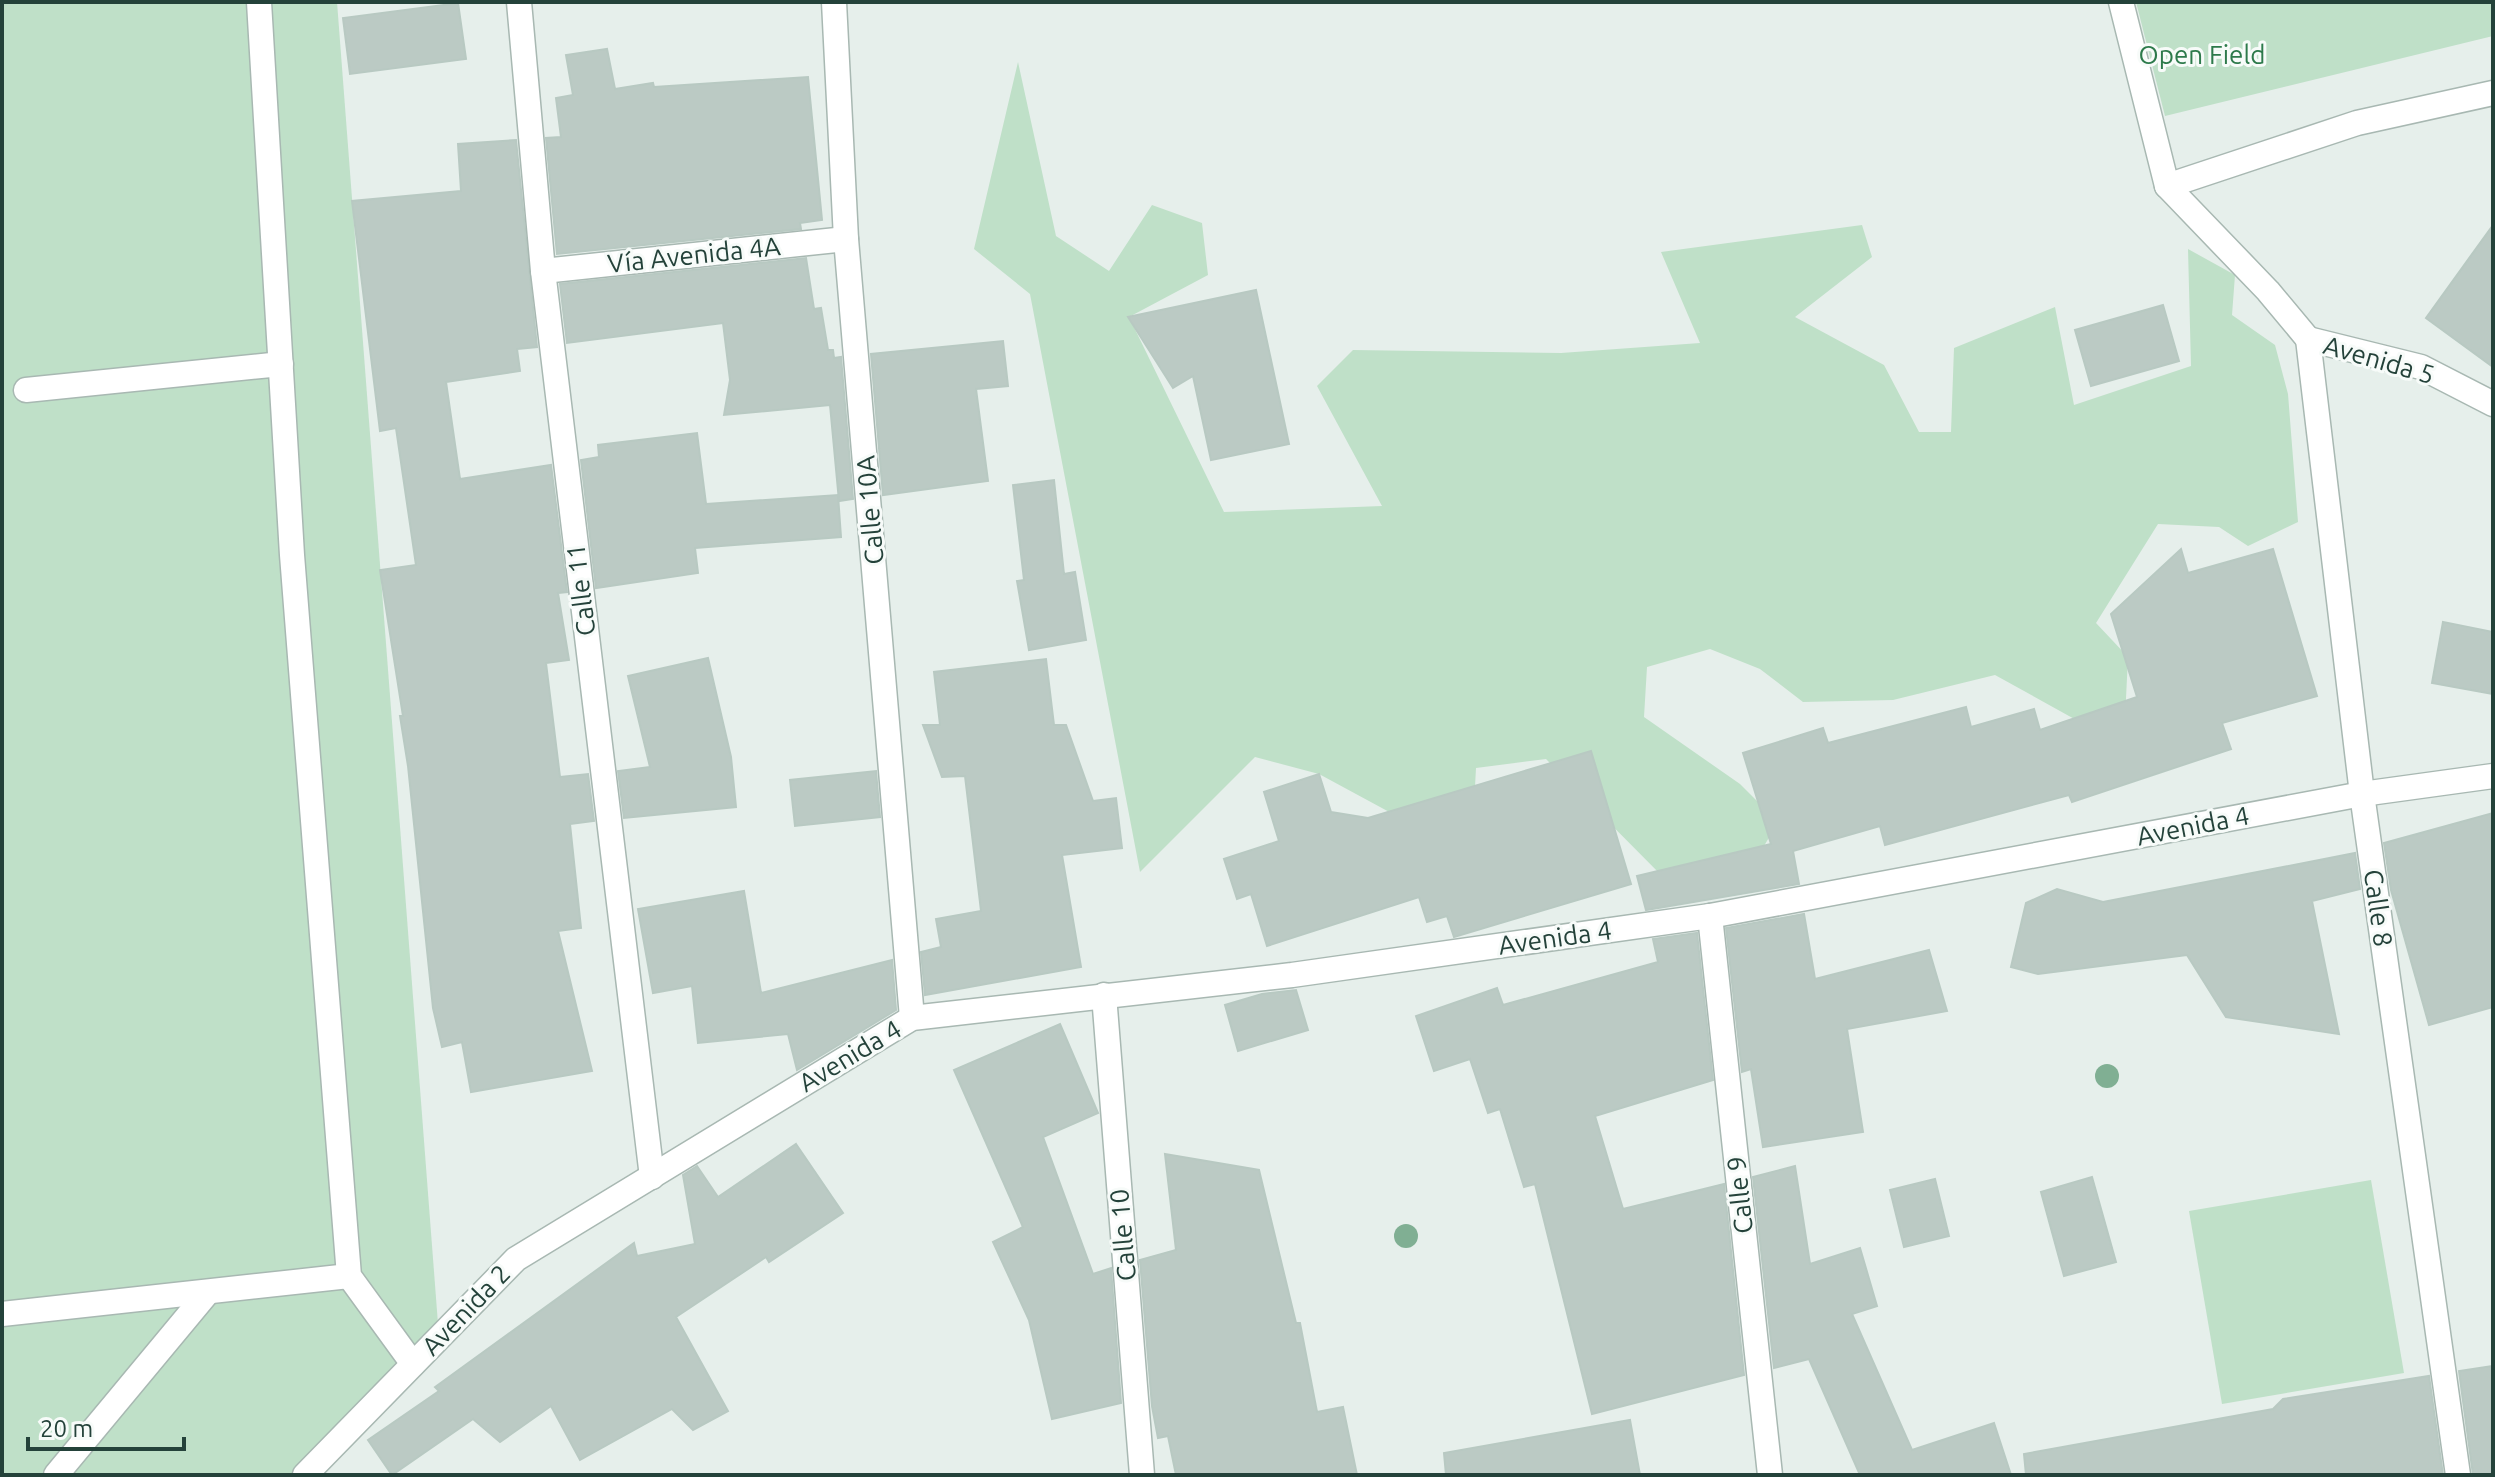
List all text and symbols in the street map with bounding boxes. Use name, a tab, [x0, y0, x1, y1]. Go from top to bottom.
park label: Open Field	[2139, 40, 2265, 69]
street label: Vía Avenida 4A	[606, 231, 782, 278]
street label: Avenida 5	[2320, 330, 2438, 389]
street label: Calle 10A	[850, 454, 889, 566]
street label: Calle 11	[560, 542, 601, 638]
street label: Avenida 4	[2134, 800, 2252, 851]
street label: Calle 8	[2359, 867, 2398, 949]
street label: Avenida 4	[1497, 915, 1613, 960]
street label: Avenida 4	[793, 1014, 906, 1097]
street label: Calle 9	[1721, 1155, 1758, 1235]
street label: Calle 10	[1104, 1188, 1141, 1282]
street label: Avenida 2	[416, 1259, 516, 1361]
scale bar	[28, 1401, 184, 1451]
text: 20 m	[40, 1415, 93, 1442]

